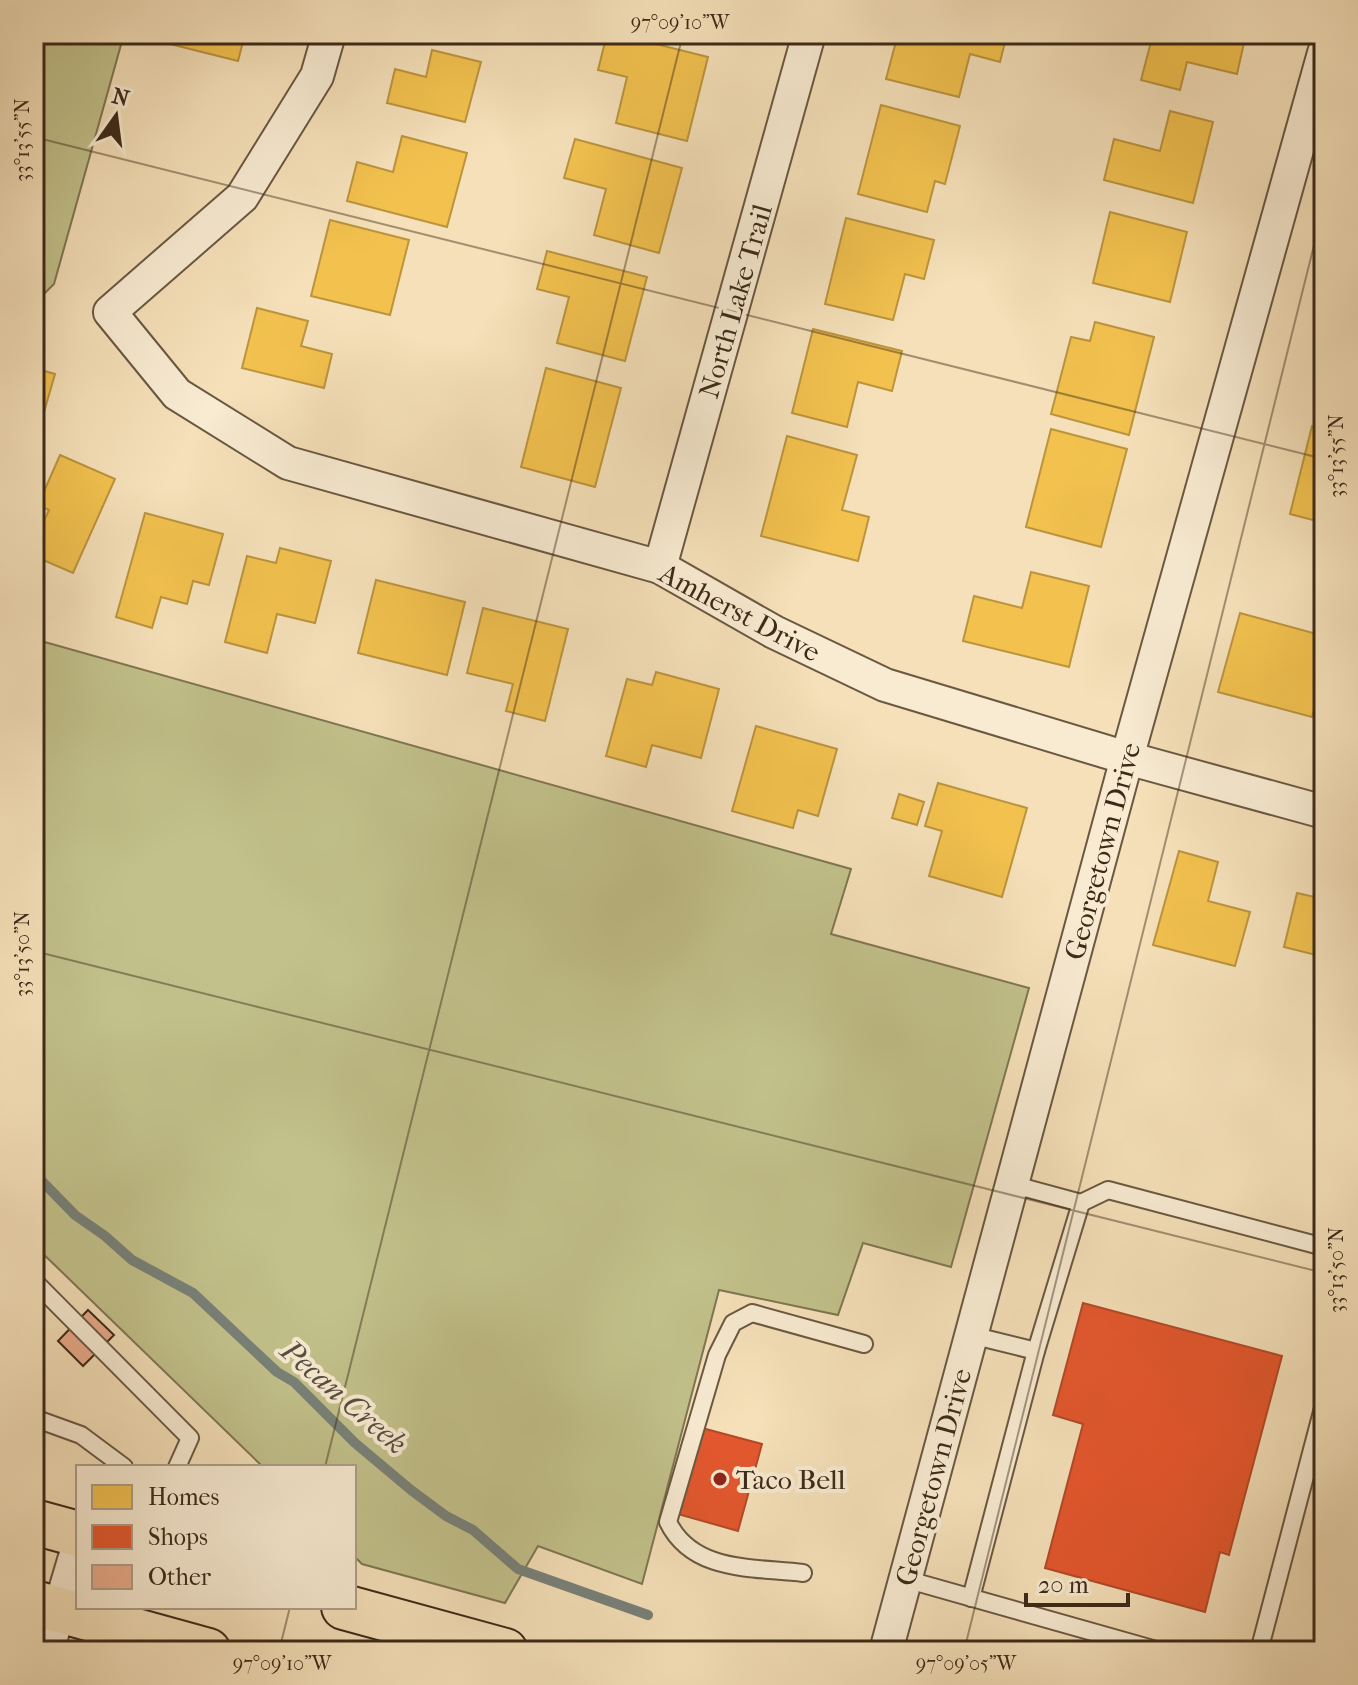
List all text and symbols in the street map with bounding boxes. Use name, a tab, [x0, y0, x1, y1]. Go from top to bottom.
text: 97°09'10"W	[631, 11, 731, 34]
north arrow	[76, 76, 156, 156]
text: N	[109, 83, 132, 112]
text: 33°13'55"N	[11, 98, 34, 182]
street label: North Lake Trail	[692, 200, 779, 402]
text: 33°13'55"N	[1325, 414, 1348, 498]
street label: Amherst Drive	[653, 556, 826, 669]
street label: Georgetown Drive	[1058, 739, 1147, 963]
text: 33°13'50"N	[11, 911, 34, 997]
text: 33°13'50"N	[1325, 1227, 1348, 1313]
water label: Pecan Creek	[272, 1332, 414, 1462]
street label: Georgetown Drive	[889, 1365, 978, 1589]
place label: Taco Bell	[736, 1463, 846, 1496]
legend	[76, 1465, 356, 1609]
marker: Taco Bell	[711, 1470, 729, 1488]
text: Homes	[148, 1483, 219, 1511]
text: Shops	[148, 1523, 208, 1551]
scale bar	[1026, 1557, 1128, 1607]
text: Other	[148, 1563, 212, 1591]
text: 20 m	[1038, 1571, 1089, 1599]
text: 97°09'10"W	[233, 1652, 333, 1675]
text: 97°09'05"W	[916, 1652, 1018, 1675]

